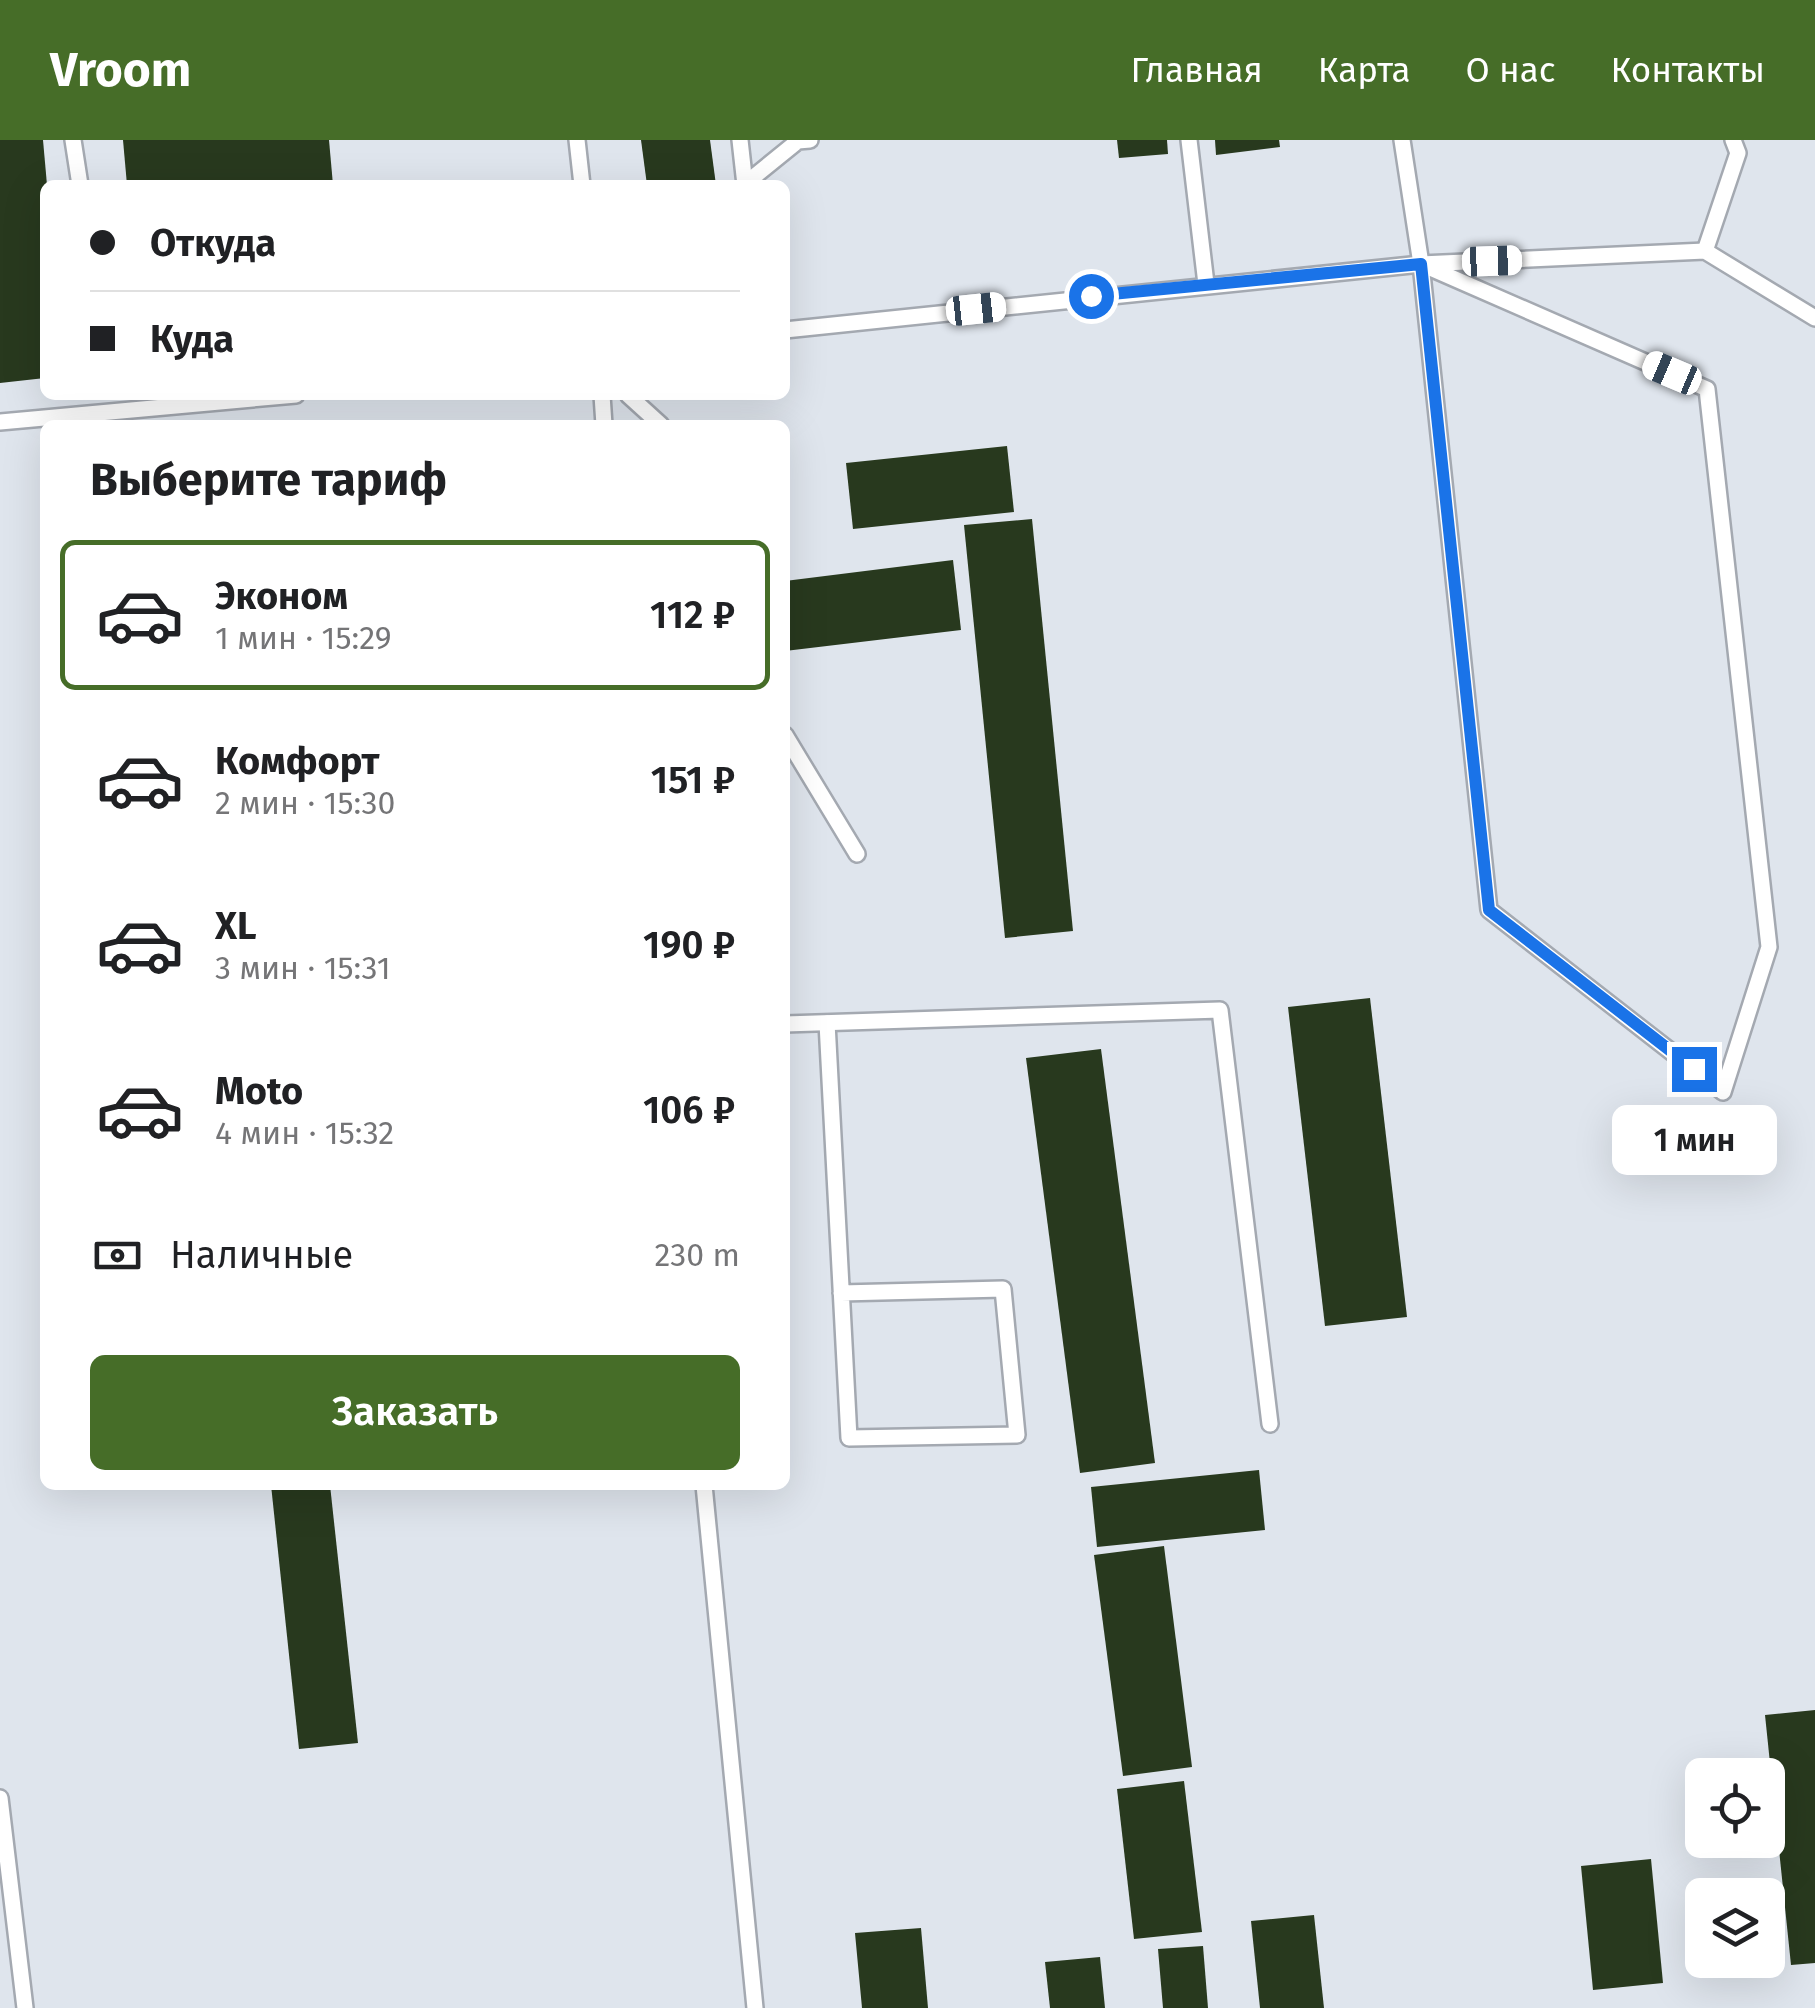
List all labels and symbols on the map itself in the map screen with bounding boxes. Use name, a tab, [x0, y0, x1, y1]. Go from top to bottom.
car	[1461, 245, 1523, 277]
route start	[1069, 274, 1114, 319]
car	[945, 291, 1007, 327]
car	[1639, 347, 1705, 399]
route end	[1672, 1047, 1717, 1092]
callout: 1 мин	[1612, 1104, 1776, 1174]

